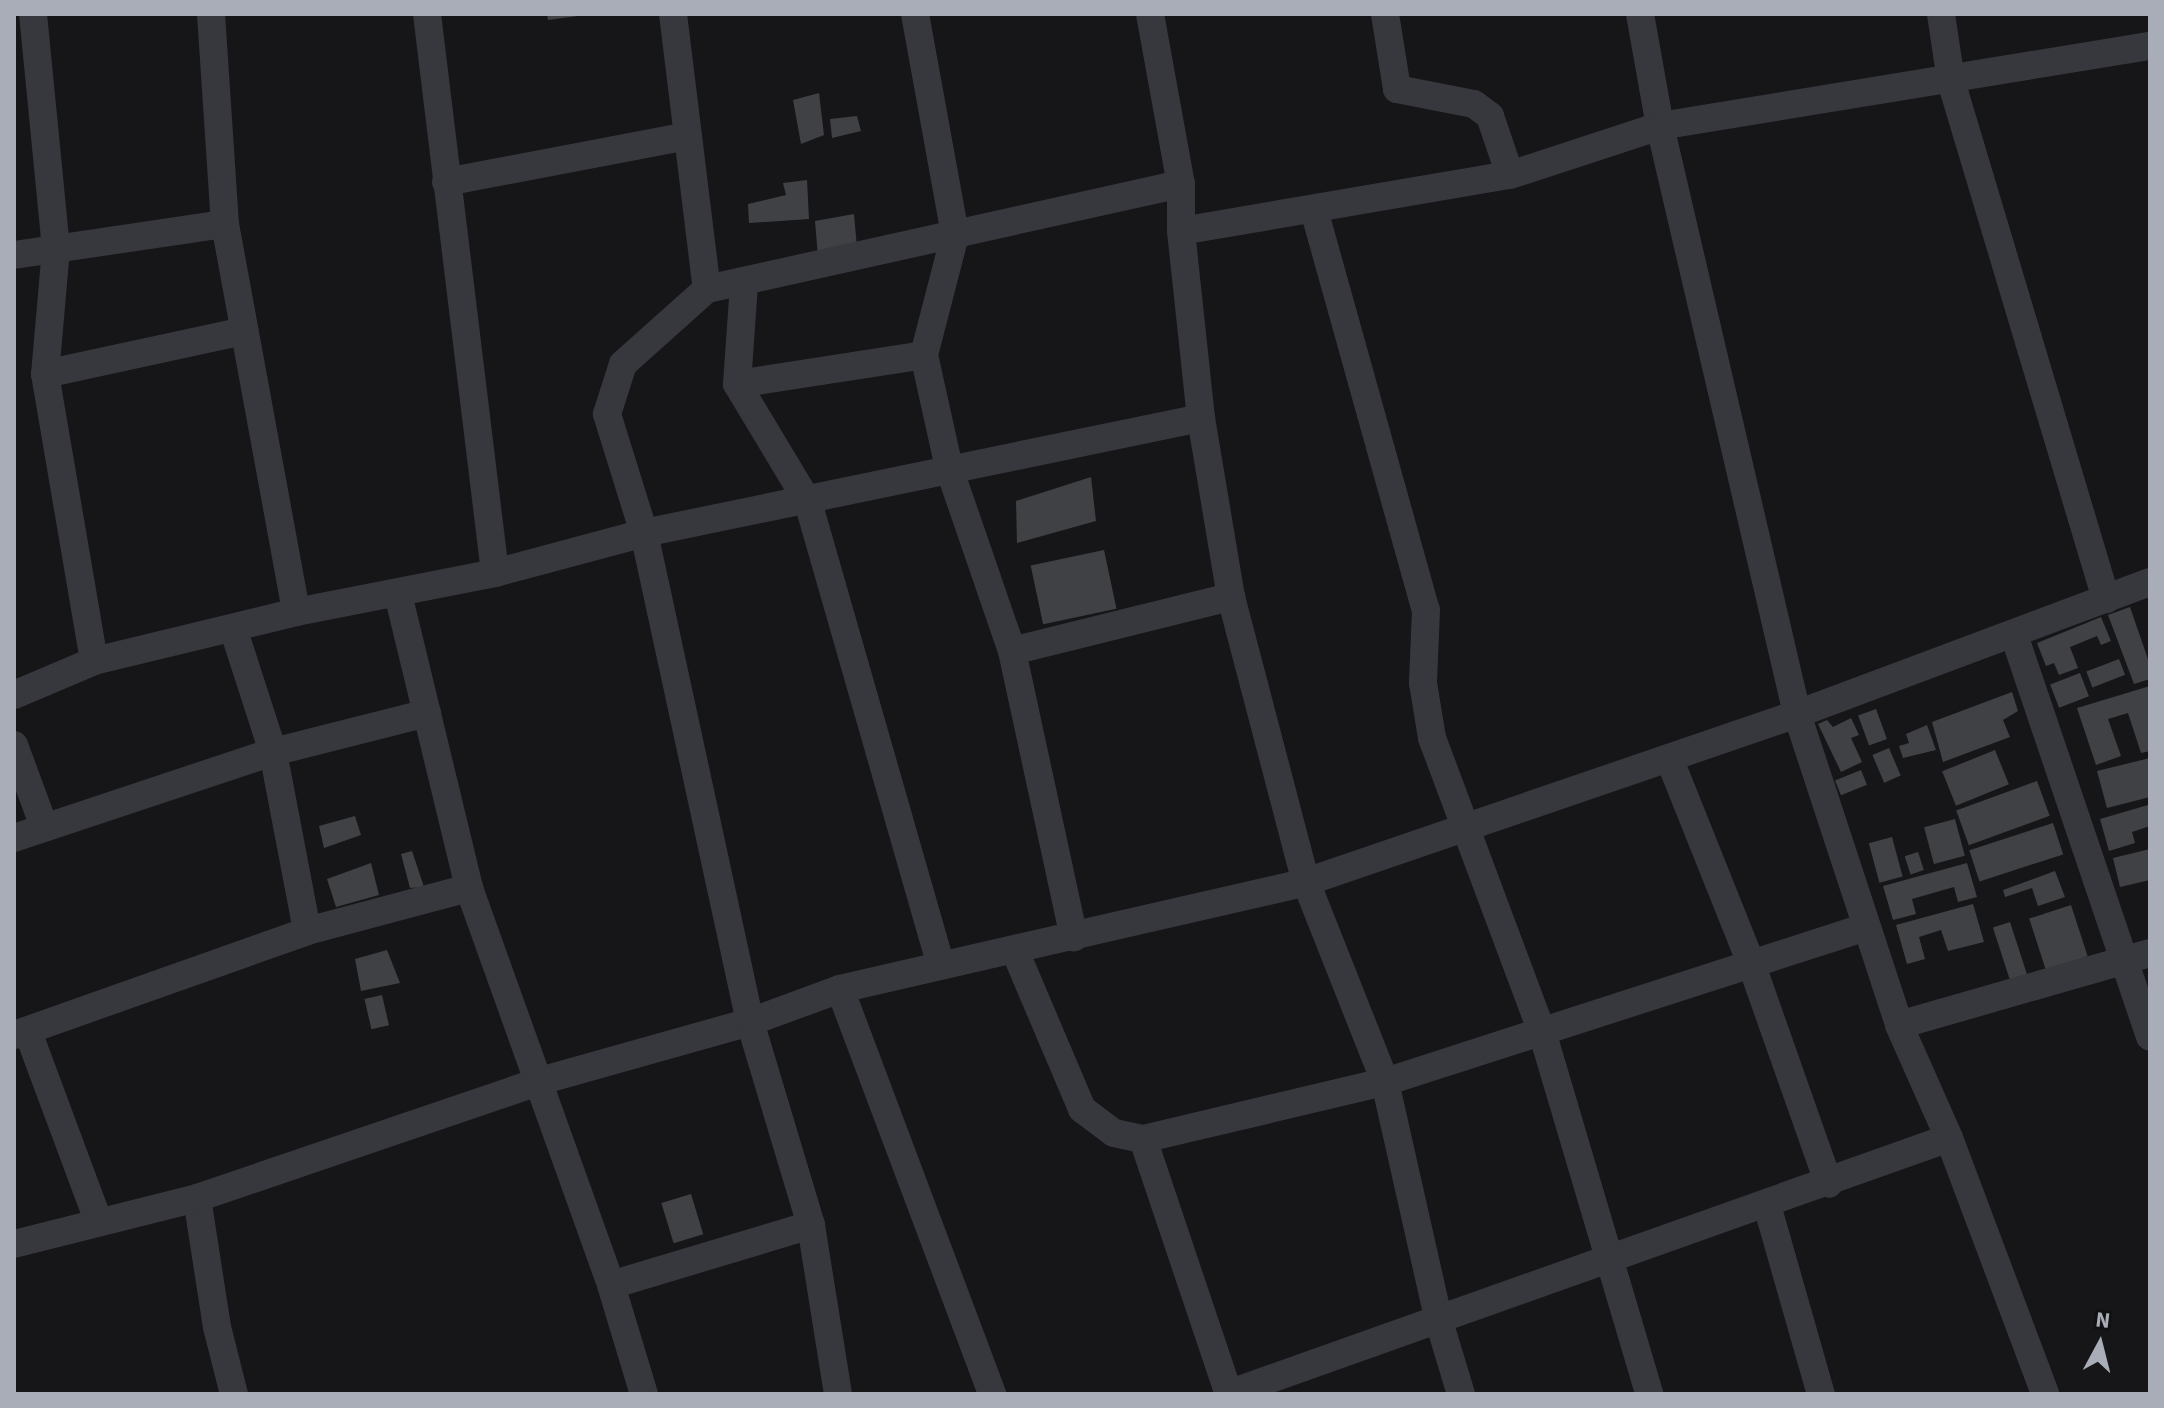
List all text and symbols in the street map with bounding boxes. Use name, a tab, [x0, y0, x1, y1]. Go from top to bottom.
text: N	[2094, 1303, 2112, 1337]
north arrow	[2060, 1304, 2140, 1384]

